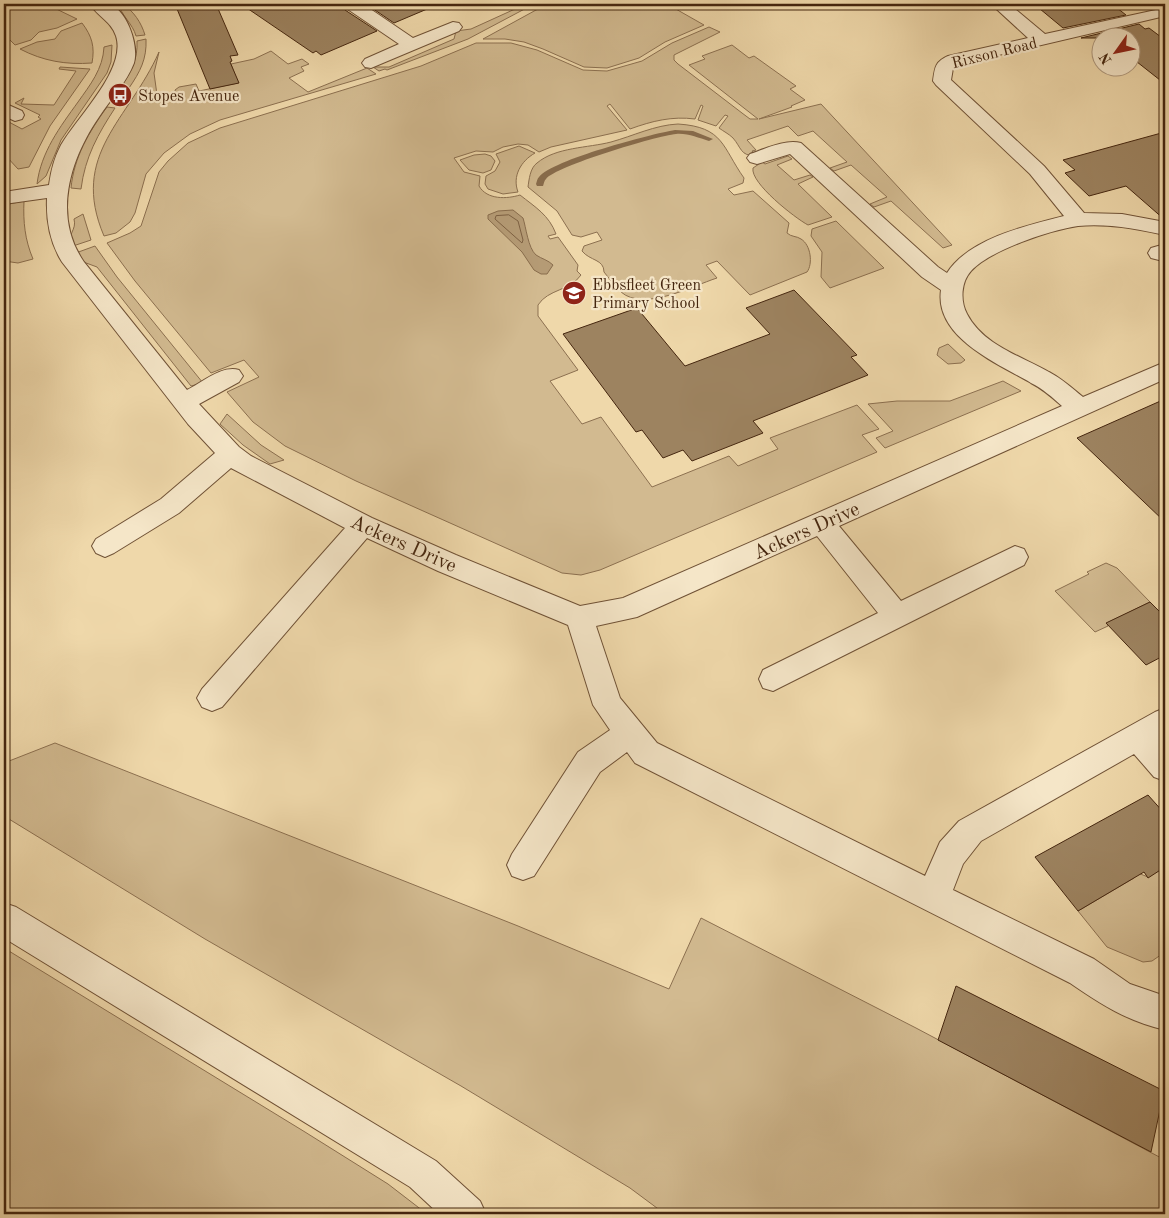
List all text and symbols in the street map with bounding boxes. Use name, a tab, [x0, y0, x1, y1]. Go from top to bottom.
north arrow	[1092, 28, 1142, 78]
street label: Rixson Road	[950, 36, 1039, 72]
text: N	[1097, 50, 1115, 67]
bus stop icon: Stopes Avenue	[107, 82, 133, 108]
place label: Stopes Avenue	[138, 89, 239, 105]
place label: Ebbsfleet Green Primary School	[592, 278, 701, 312]
school or university icon: Ebbsfleet Green Primary School	[561, 280, 587, 306]
street label: Ackers Drive	[751, 499, 863, 564]
street label: Ackers Drive	[347, 512, 459, 577]

